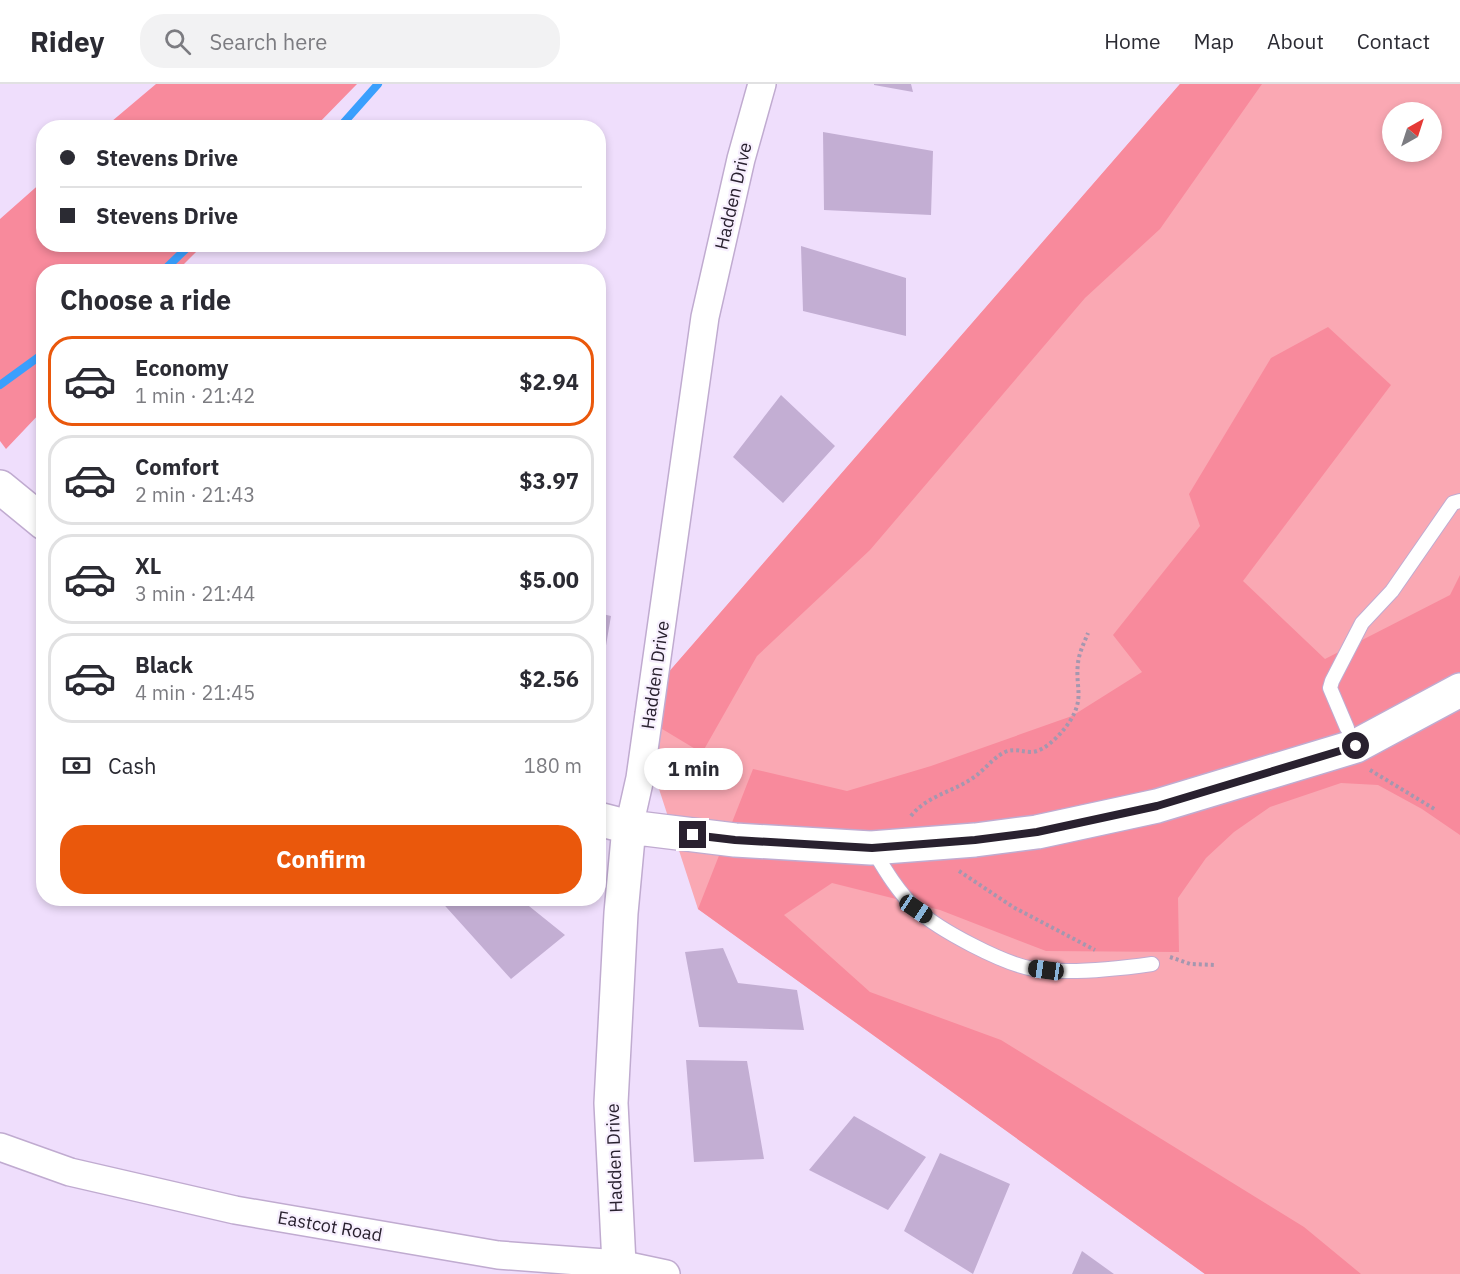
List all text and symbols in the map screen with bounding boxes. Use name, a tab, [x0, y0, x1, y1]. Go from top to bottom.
search box	[140, 14, 560, 68]
text: Ridey	[30, 23, 104, 60]
icon: search	[161, 25, 194, 58]
text: Search here	[209, 27, 327, 56]
text: Home	[1104, 27, 1161, 55]
text: Map	[1194, 27, 1234, 55]
text: About	[1267, 27, 1324, 55]
text: Contact	[1357, 27, 1430, 55]
north arrow	[1382, 102, 1442, 162]
map controls	[1382, 102, 1442, 162]
street label: Hadden Drive	[709, 140, 757, 252]
text: Stevens Drive	[96, 143, 238, 172]
text: Stevens Drive	[96, 201, 238, 230]
text: Choose a ride	[60, 282, 231, 317]
text: Economy	[135, 353, 229, 382]
icon: car	[63, 354, 117, 408]
text: $2.94	[519, 367, 579, 396]
text: 1 min · 21:42	[135, 382, 255, 409]
text: Comfort	[135, 452, 219, 481]
icon: car	[63, 453, 117, 507]
text: $3.97	[519, 466, 579, 495]
text: 2 min · 21:43	[135, 481, 255, 508]
text: XL	[135, 551, 161, 580]
icon: car	[63, 552, 117, 606]
text: $5.00	[519, 565, 579, 594]
text: 3 min · 21:44	[135, 580, 255, 607]
street label: Hadden Drive	[636, 619, 674, 731]
text: Black	[135, 650, 193, 679]
icon: car	[63, 651, 117, 705]
text: $2.56	[519, 664, 579, 693]
text: 4 min · 21:45	[135, 679, 255, 706]
route start	[1342, 732, 1369, 759]
callout: 1 min	[644, 748, 742, 790]
icon: cash	[60, 749, 93, 782]
text: Cash	[108, 751, 157, 780]
text: 180 m	[524, 752, 582, 779]
text: 1 min	[667, 755, 720, 782]
route end	[679, 821, 706, 848]
button: Confirm	[60, 825, 582, 894]
car	[896, 891, 936, 927]
car	[1027, 959, 1065, 981]
street label: Hadden Drive	[601, 1103, 627, 1213]
street label: Eastcot Road	[276, 1205, 384, 1247]

